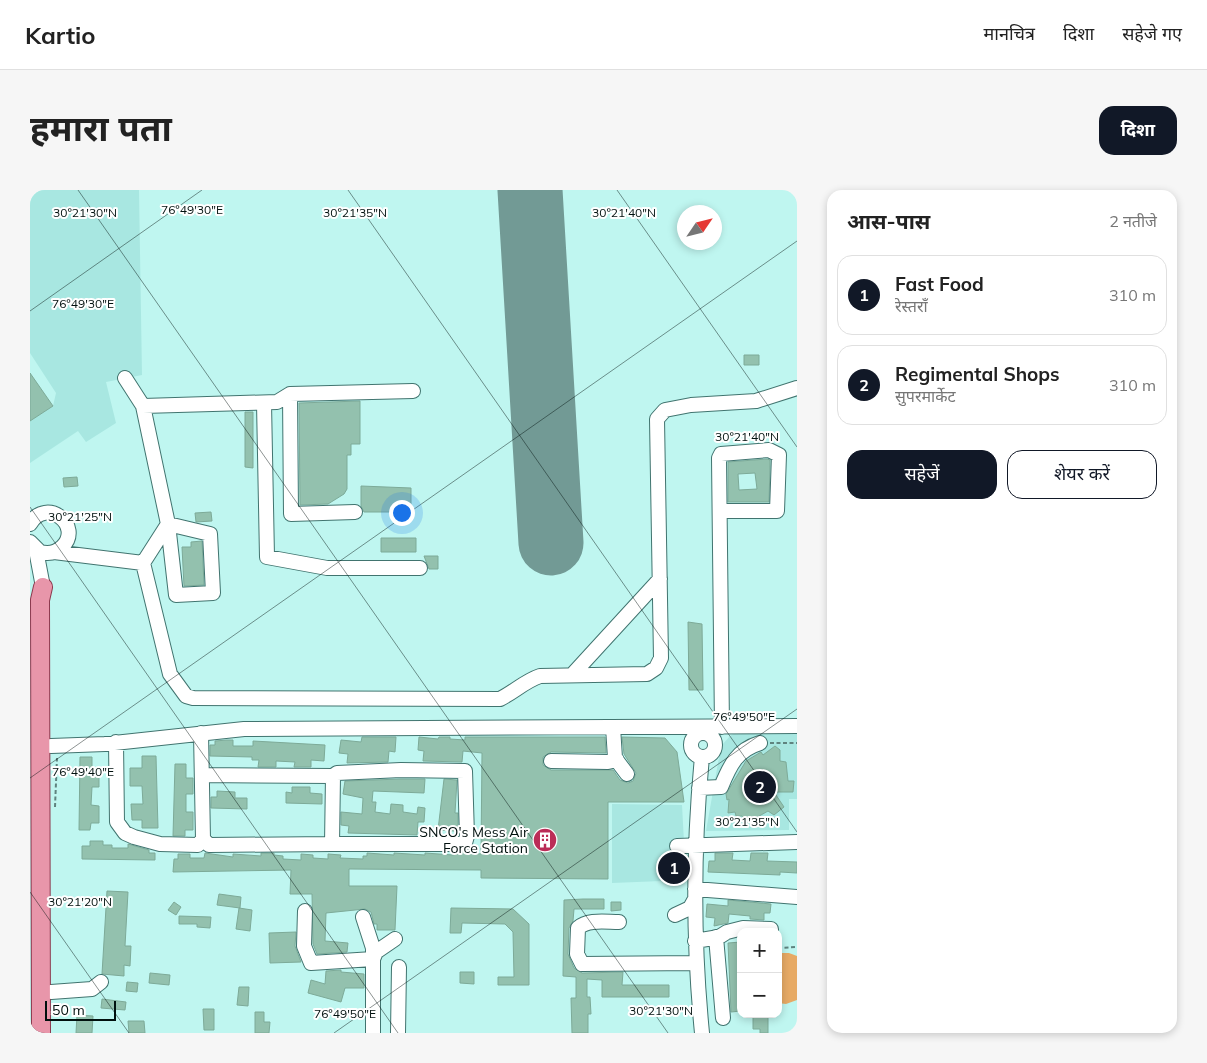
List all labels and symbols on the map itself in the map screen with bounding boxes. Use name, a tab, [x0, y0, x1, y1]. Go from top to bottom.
text: 76°49'30"E	[161, 202, 223, 217]
text: 30°21'30"N	[53, 205, 117, 220]
text: 30°21'35"N	[323, 205, 387, 220]
text: 30°21'40"N	[592, 205, 656, 220]
north arrow	[677, 205, 722, 250]
text: 76°49'30"E	[52, 296, 114, 311]
text: 30°21'40"N	[715, 429, 779, 444]
your location	[389, 500, 415, 526]
text: 30°21'25"N	[48, 509, 112, 524]
text: 76°49'50"E	[713, 709, 775, 724]
text: 76°49'40"E	[52, 764, 114, 779]
pin: 2	[744, 768, 776, 806]
text: 30°21'35"N	[715, 814, 779, 829]
place label: SNCO's Mess Air Force Station	[419, 823, 529, 857]
building icon: SNCO's Mess Air Force Station	[532, 827, 558, 853]
pin: 1	[658, 849, 690, 887]
text: 30°21'20"N	[48, 894, 112, 909]
scale bar	[45, 998, 116, 1021]
text: 30°21'30"N	[629, 1003, 693, 1018]
text: 76°49'50"E	[314, 1006, 376, 1021]

